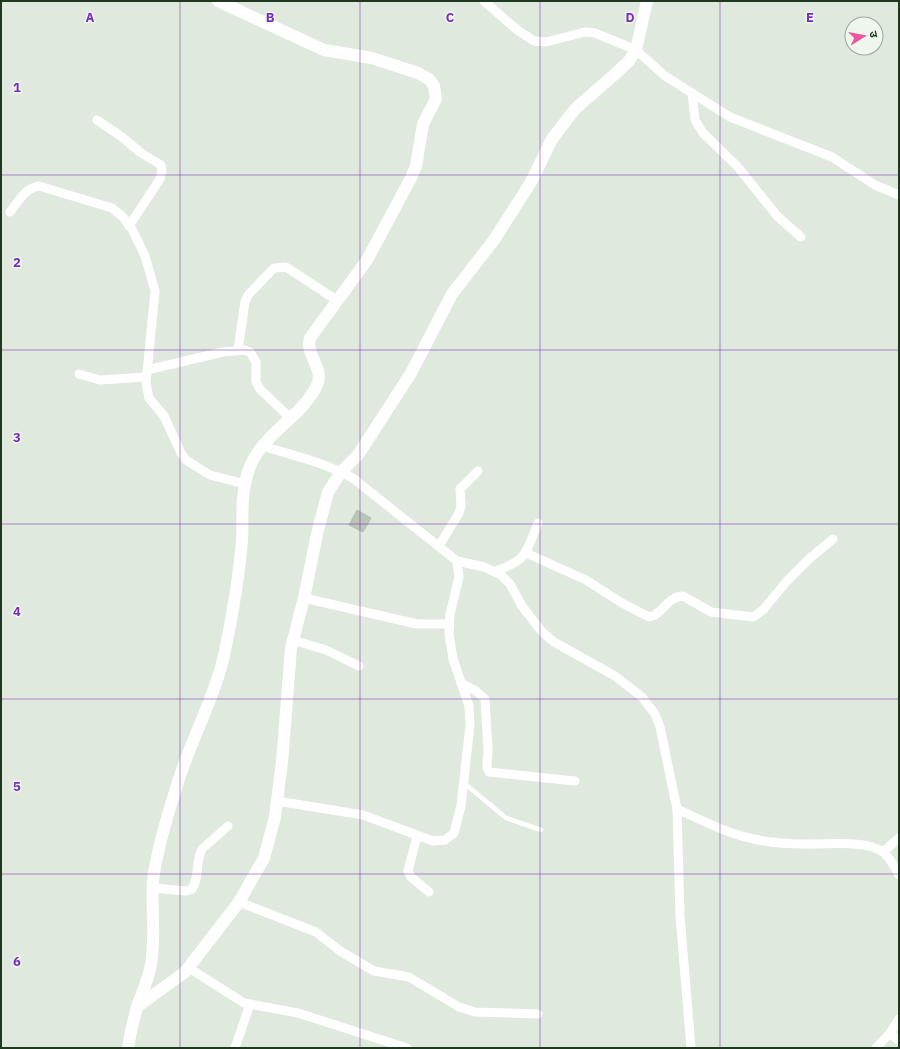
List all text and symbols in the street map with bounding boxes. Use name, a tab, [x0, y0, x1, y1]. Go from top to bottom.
text: A	[86, 9, 95, 26]
text: B	[266, 9, 275, 26]
text: C	[446, 9, 455, 26]
text: D	[625, 9, 635, 26]
text: E	[806, 9, 814, 26]
north arrow	[844, 16, 884, 56]
text: उ	[866, 30, 881, 39]
text: 1	[13, 79, 21, 96]
text: 2	[13, 254, 21, 271]
text: 3	[13, 429, 21, 446]
text: 4	[13, 603, 21, 620]
text: 5	[13, 778, 21, 795]
text: 6	[13, 953, 21, 970]

